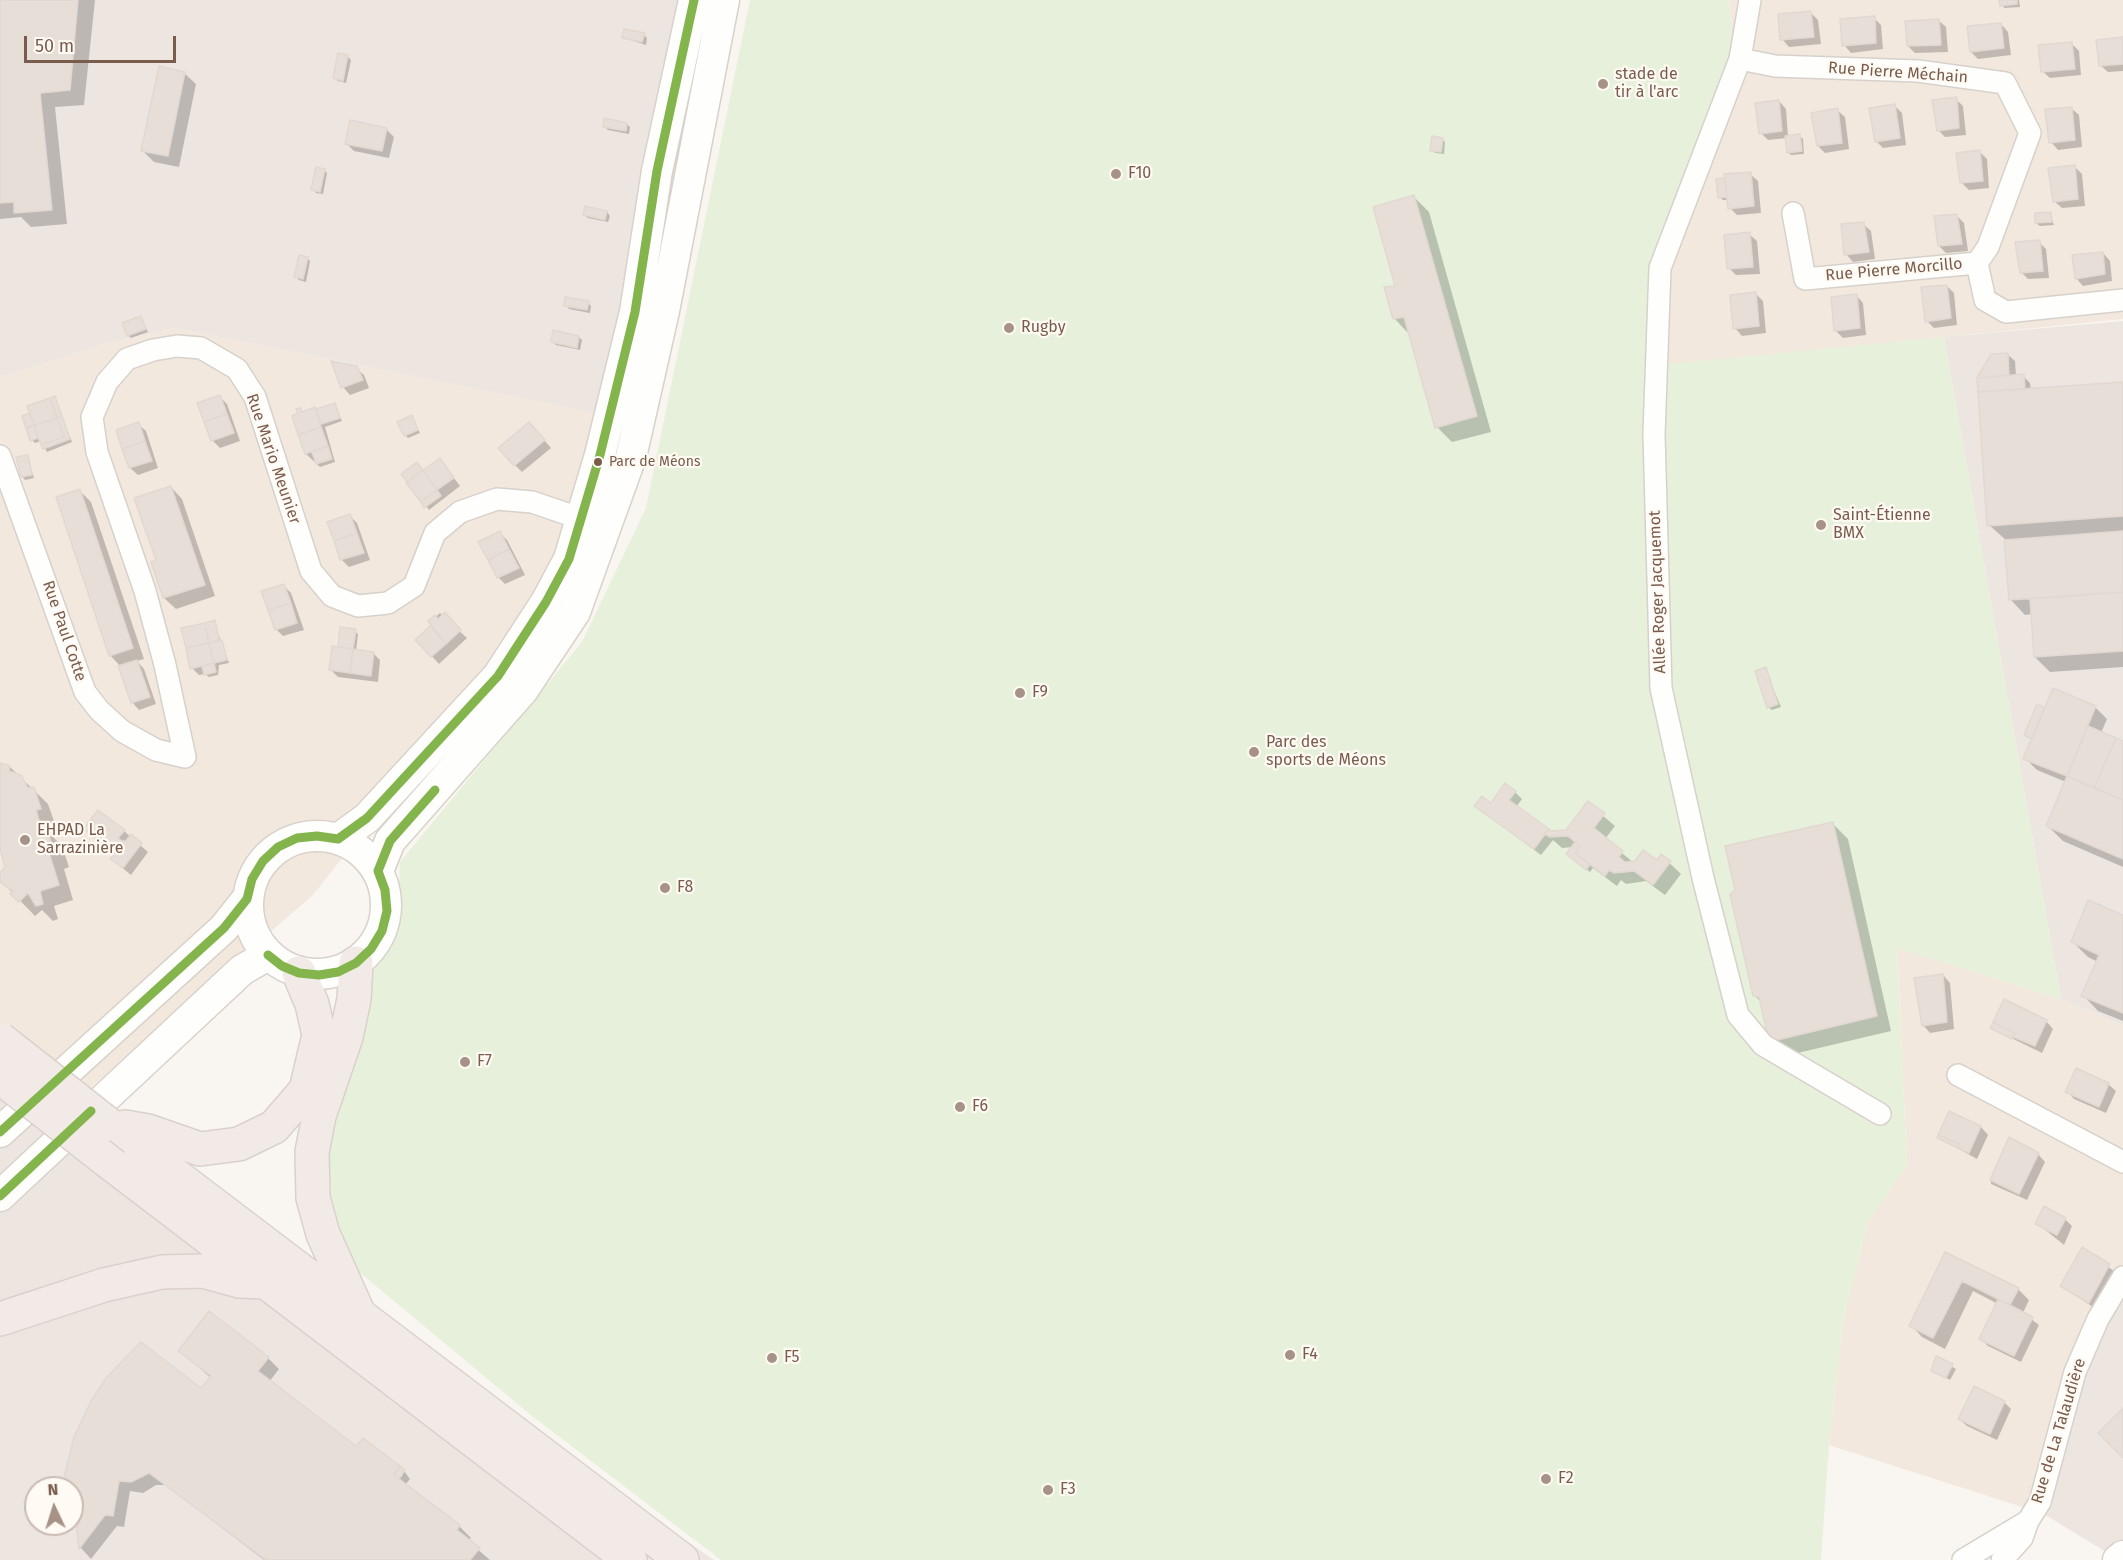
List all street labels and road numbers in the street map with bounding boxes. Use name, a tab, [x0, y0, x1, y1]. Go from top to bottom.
street label: Rue Pierre Méchain	[1827, 59, 1969, 87]
street label: Rue Pierre Morcillo	[1825, 254, 1963, 286]
street label: Rue Mario Meunier	[242, 391, 304, 527]
street label: Allée Roger Jacquemot	[1646, 510, 1670, 674]
street label: Rue Paul Cotte	[38, 578, 90, 684]
street label: Rue de La Talaudière	[2028, 1356, 2090, 1506]

